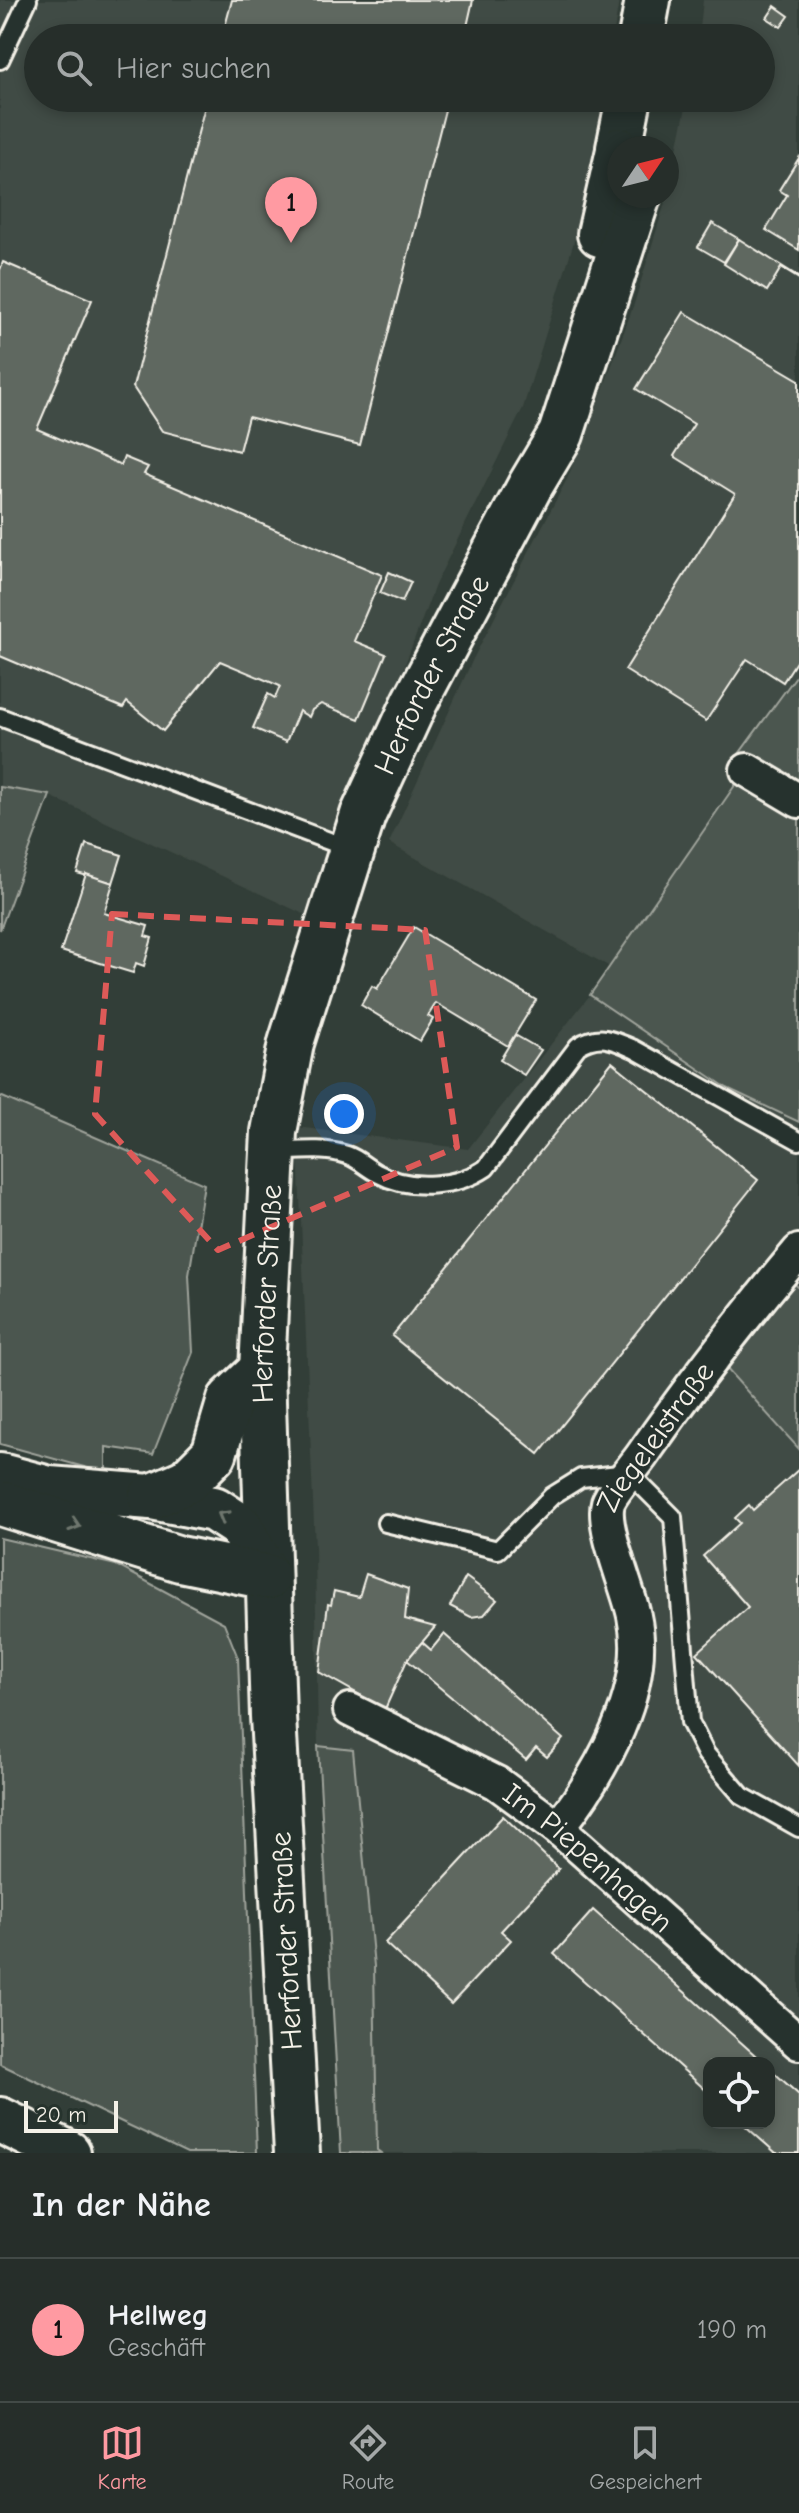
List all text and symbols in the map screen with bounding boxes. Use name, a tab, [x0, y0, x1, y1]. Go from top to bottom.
search box	[24, 24, 775, 112]
icon: search	[52, 46, 96, 90]
text: Hier suchen	[116, 51, 271, 86]
north arrow	[607, 136, 679, 208]
pin: 1	[265, 177, 317, 243]
street label: Herforder Straße	[367, 569, 497, 780]
your location	[324, 1094, 364, 1134]
street label: Herforder Straße	[245, 1184, 289, 1404]
street label: Ziegeleistraße	[589, 1355, 722, 1517]
one-way arrow	[217, 1510, 232, 1526]
one-way arrow	[67, 1516, 81, 1532]
street label: Im Piepenhagen	[496, 1776, 680, 1940]
street label: Herforder Straße	[263, 1831, 310, 2051]
map controls	[703, 2057, 775, 2129]
button: locate	[703, 2057, 775, 2129]
scale bar	[24, 2097, 118, 2133]
text: 20 m	[36, 2102, 86, 2128]
text: In der Nähe	[32, 2185, 211, 2225]
text: Hellweg	[108, 2298, 208, 2333]
text: 1	[53, 2315, 63, 2345]
text: 190 m	[697, 2315, 767, 2345]
text: Geschäft	[108, 2333, 205, 2363]
tab: Karte	[98, 2421, 147, 2495]
tab: Route	[342, 2421, 394, 2495]
tab: Gespeichert	[589, 2421, 701, 2495]

